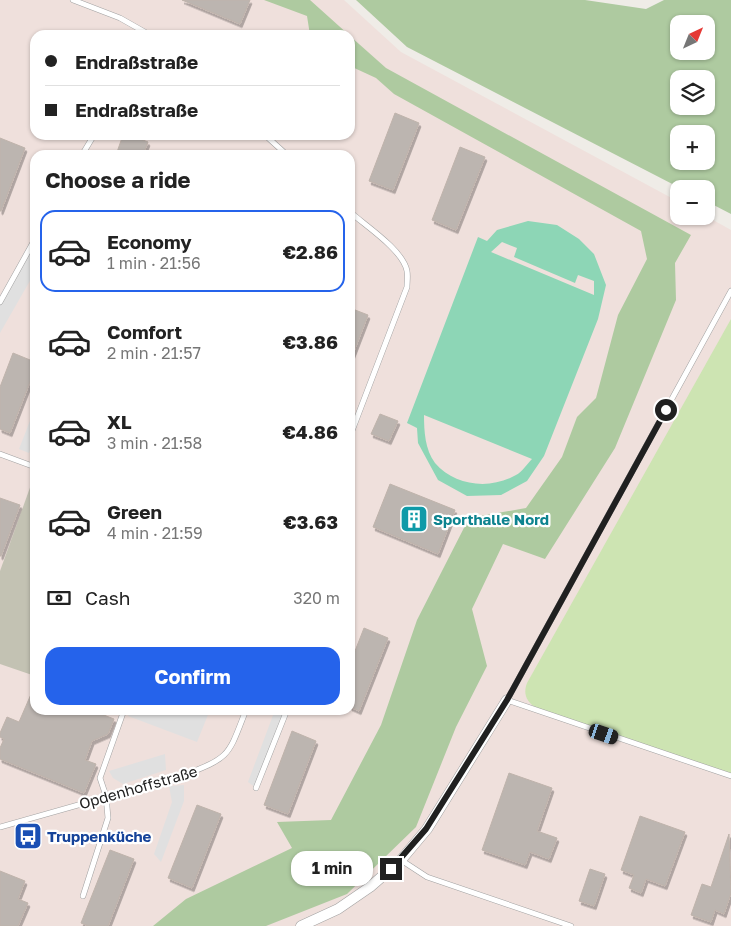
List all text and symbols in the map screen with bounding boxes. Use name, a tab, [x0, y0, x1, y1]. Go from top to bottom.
north arrow	[670, 15, 715, 60]
map controls	[670, 15, 715, 225]
text: Endraßstraße	[75, 50, 198, 73]
button: layers	[670, 70, 715, 115]
text: Endraßstraße	[75, 98, 198, 121]
button: +	[670, 125, 715, 170]
text: Choose a ride	[45, 166, 191, 193]
button: −	[670, 180, 715, 225]
icon: car	[47, 229, 92, 274]
text: Economy	[107, 230, 192, 253]
text: €2.86	[283, 240, 338, 263]
text: 1 min · 21:56	[107, 253, 201, 273]
icon: car	[47, 319, 92, 364]
text: Comfort	[107, 320, 182, 343]
text: €3.86	[283, 330, 338, 353]
text: 2 min · 21:57	[107, 343, 201, 363]
route start	[655, 399, 677, 421]
icon: car	[47, 409, 92, 454]
text: XL	[107, 410, 132, 433]
text: €4.86	[282, 420, 338, 443]
text: 3 min · 21:58	[107, 433, 202, 453]
icon: car	[47, 499, 92, 544]
text: Green	[107, 500, 162, 523]
building icon: Sporthalle Nord	[399, 504, 429, 534]
text: €3.63	[283, 510, 338, 533]
place label: Sporthalle Nord	[433, 510, 549, 528]
text: 4 min · 21:59	[107, 523, 203, 543]
icon: cash	[45, 584, 73, 612]
text: Cash	[85, 586, 130, 609]
text: 320 m	[293, 588, 340, 608]
button: Confirm	[45, 647, 340, 705]
car	[587, 722, 620, 746]
street label: Opdenhoffstraße	[77, 761, 199, 812]
bus stop icon: Truppenküche	[13, 821, 43, 851]
place label: Truppenküche	[47, 827, 152, 845]
callout: 1 min	[291, 852, 374, 886]
text: 1 min	[312, 858, 352, 878]
route end	[380, 858, 402, 880]

